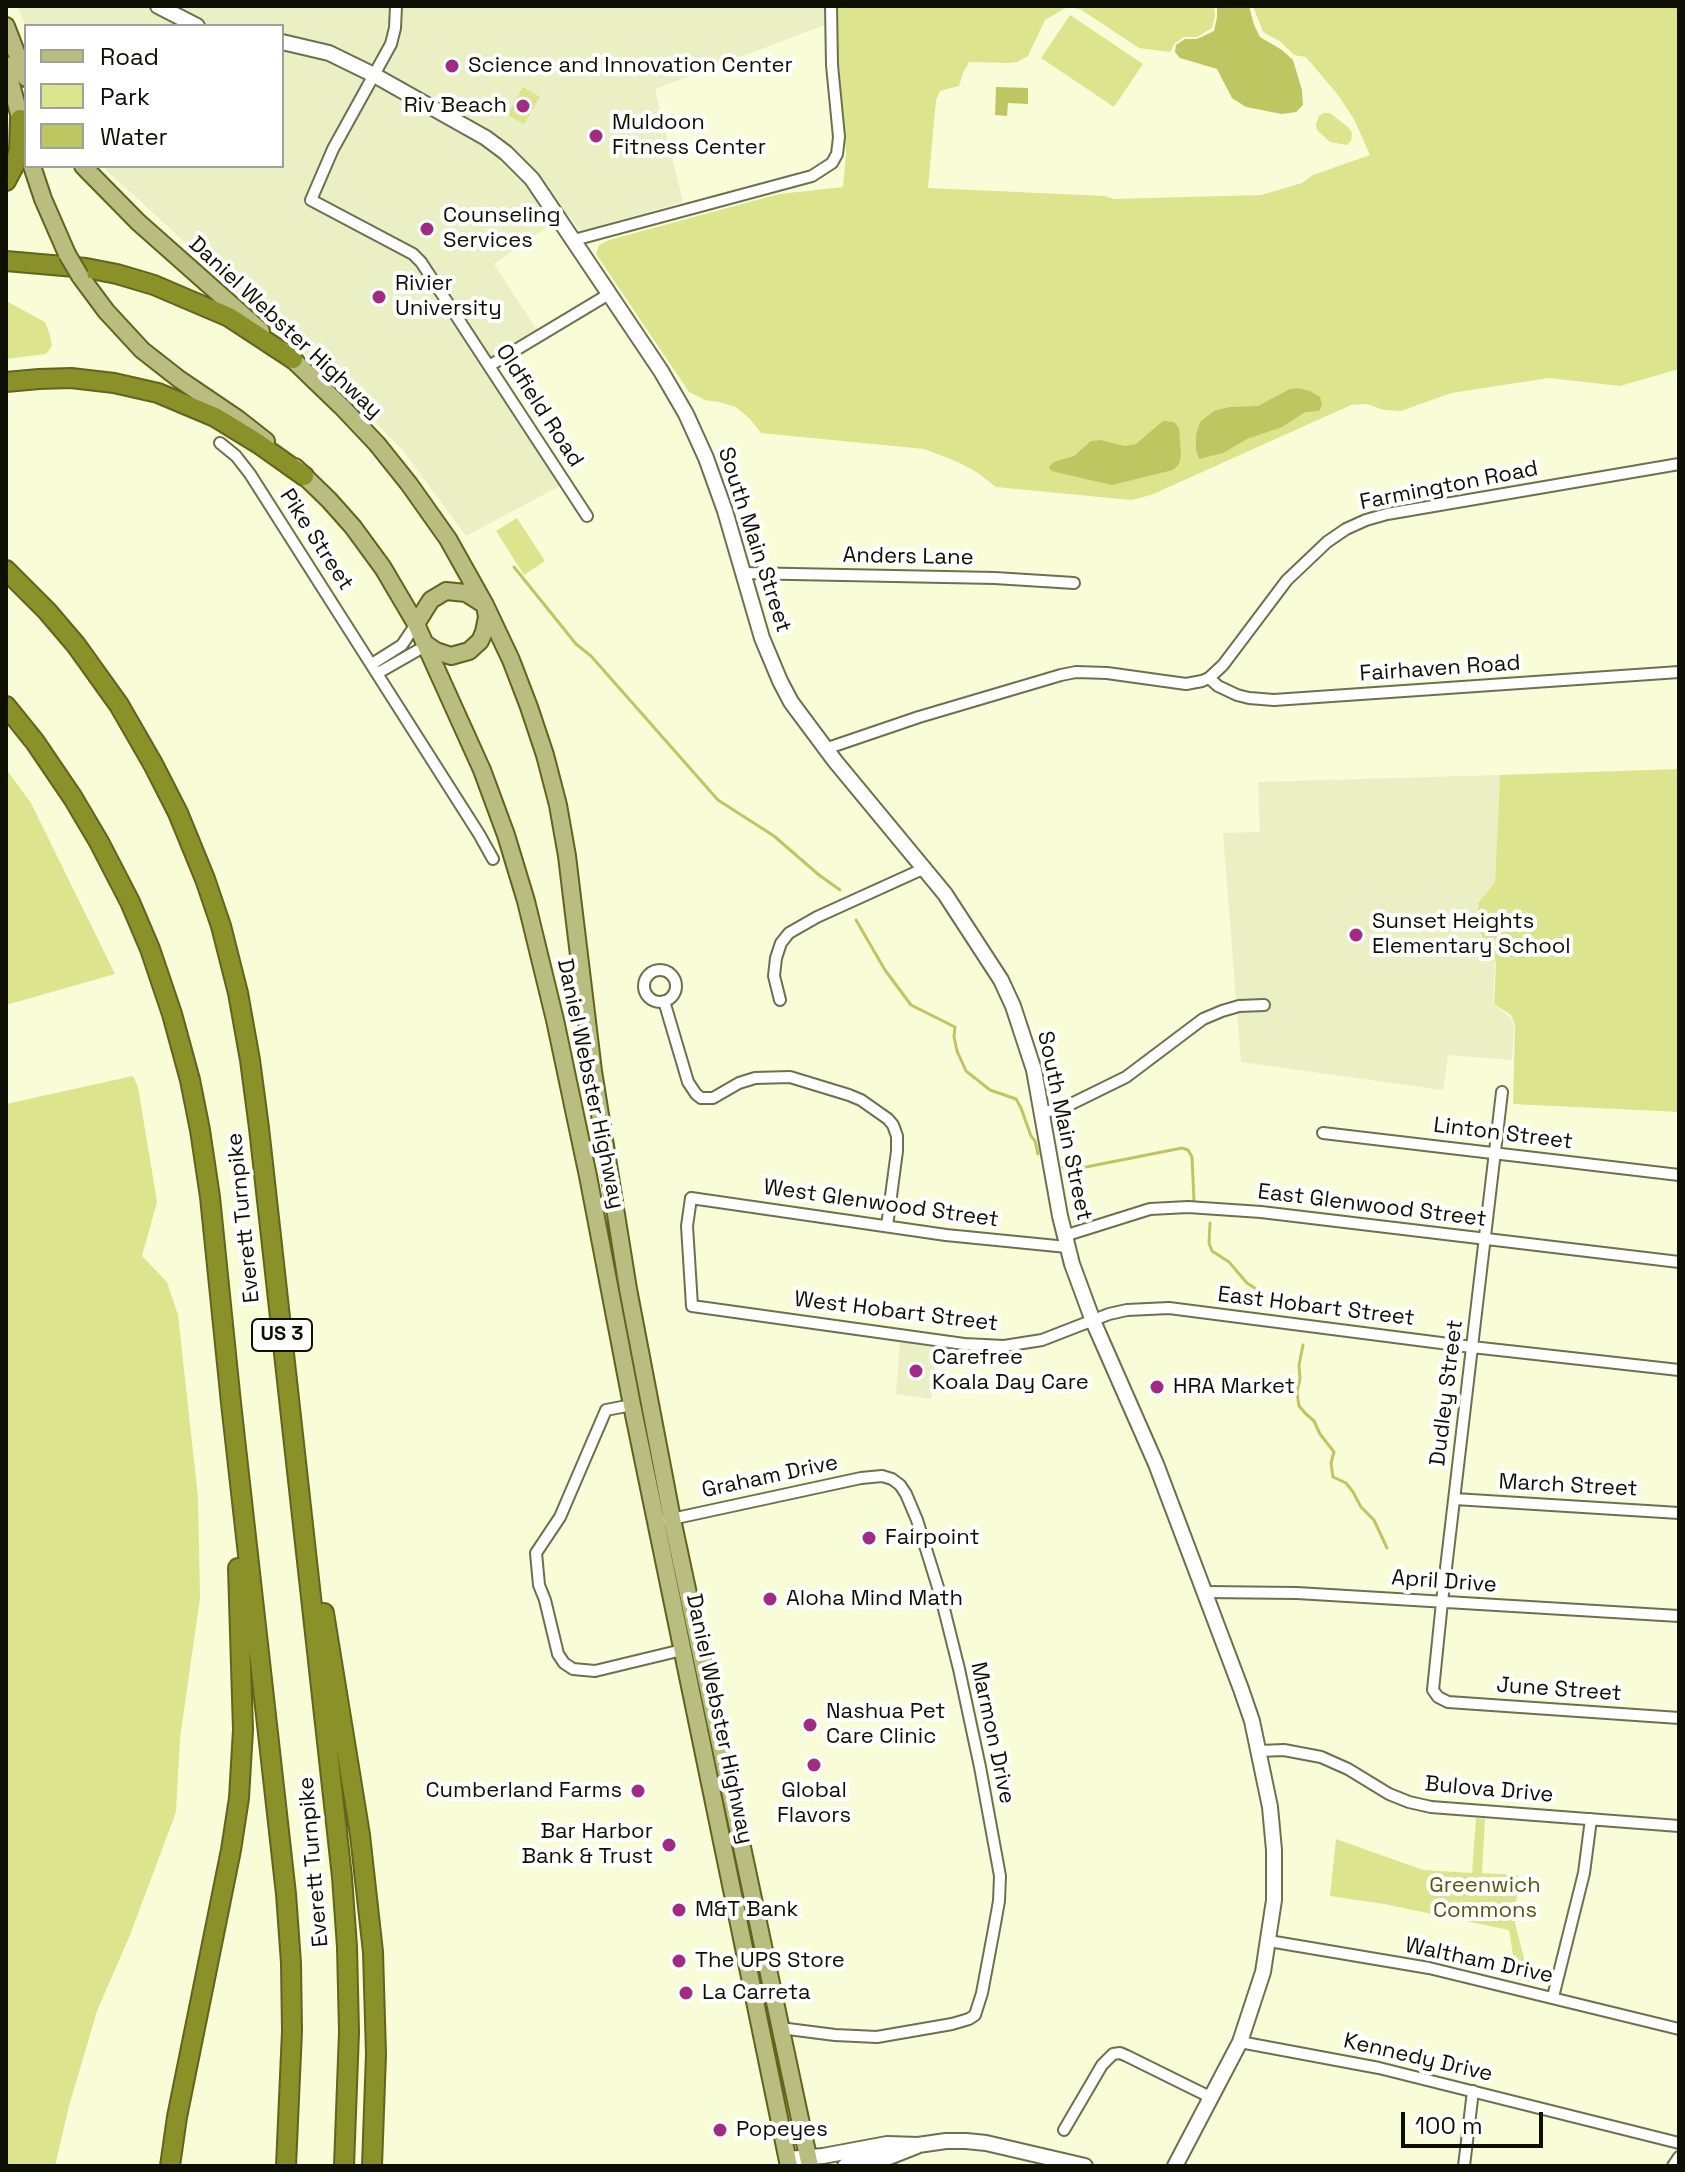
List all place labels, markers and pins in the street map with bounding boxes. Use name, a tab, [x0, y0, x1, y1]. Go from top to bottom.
place label: Science and Innovation Center	[468, 53, 793, 79]
marker: Science and Innovation Center	[443, 57, 461, 75]
place label: Riv Beach	[404, 93, 507, 119]
marker: Riv Beach	[514, 97, 532, 115]
place label: Muldoon Fitness Center	[612, 110, 766, 162]
marker: Muldoon Fitness Center	[587, 127, 605, 145]
place label: Counseling Services	[443, 203, 561, 254]
marker: Counseling Services	[418, 220, 436, 238]
place label: Rivier University	[395, 271, 502, 322]
marker: Rivier University	[370, 288, 388, 306]
place label: Sunset Heights Elementary School	[1372, 909, 1571, 960]
marker: Sunset Heights Elementary School	[1347, 926, 1365, 944]
place label: Carefree Koala Day Care	[932, 1345, 1089, 1396]
marker: Carefree Koala Day Care	[907, 1362, 925, 1380]
place label: HRA Market	[1173, 1374, 1295, 1400]
marker: HRA Market	[1148, 1378, 1166, 1396]
place label: Fairpoint	[885, 1525, 980, 1551]
marker: Fairpoint	[860, 1529, 878, 1547]
place label: Aloha Mind Math	[786, 1586, 963, 1612]
marker: Aloha Mind Math	[761, 1590, 779, 1608]
place label: Nashua Pet Care Clinic	[826, 1699, 945, 1750]
marker: Nashua Pet Care Clinic	[801, 1716, 819, 1734]
marker: Global Flavors	[805, 1756, 823, 1774]
place label: Cumberland Farms	[425, 1778, 622, 1804]
place label: Global Flavors	[777, 1778, 851, 1830]
marker: Cumberland Farms	[629, 1782, 647, 1800]
place label: Bar Harbor Bank & Trust	[521, 1819, 653, 1870]
marker: Bar Harbor Bank & Trust	[660, 1836, 678, 1854]
place label: M&T Bank	[695, 1897, 798, 1923]
marker: M&T Bank	[670, 1901, 688, 1919]
place label: The UPS Store	[695, 1948, 845, 1974]
marker: The UPS Store	[670, 1952, 688, 1970]
place label: La Carreta	[702, 1980, 811, 2006]
marker: La Carreta	[677, 1984, 695, 2002]
place label: Popeyes	[736, 2117, 828, 2143]
marker: Popeyes	[711, 2121, 729, 2139]

